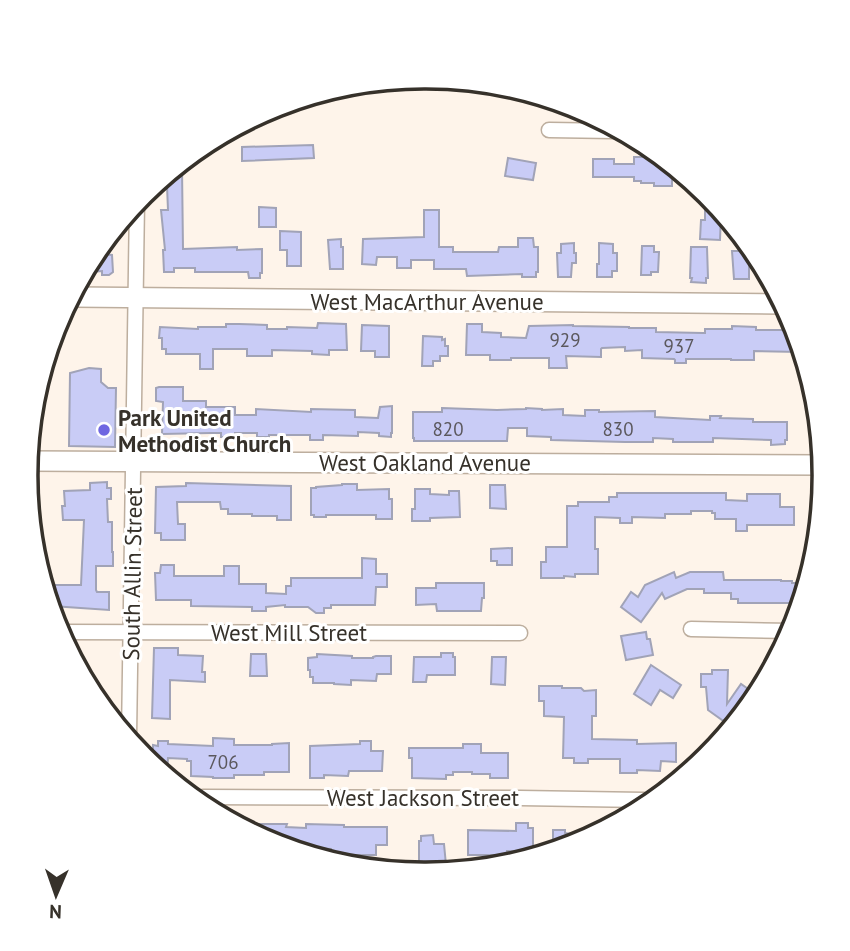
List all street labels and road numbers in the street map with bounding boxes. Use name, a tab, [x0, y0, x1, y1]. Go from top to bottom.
street label: West MacArthur Avenue	[310, 287, 544, 316]
street label: West Oakland Avenue	[319, 448, 531, 477]
street label: South Allin Street	[116, 487, 148, 661]
street label: West Mill Street	[211, 618, 367, 647]
street label: West Jackson Street	[327, 783, 519, 812]

